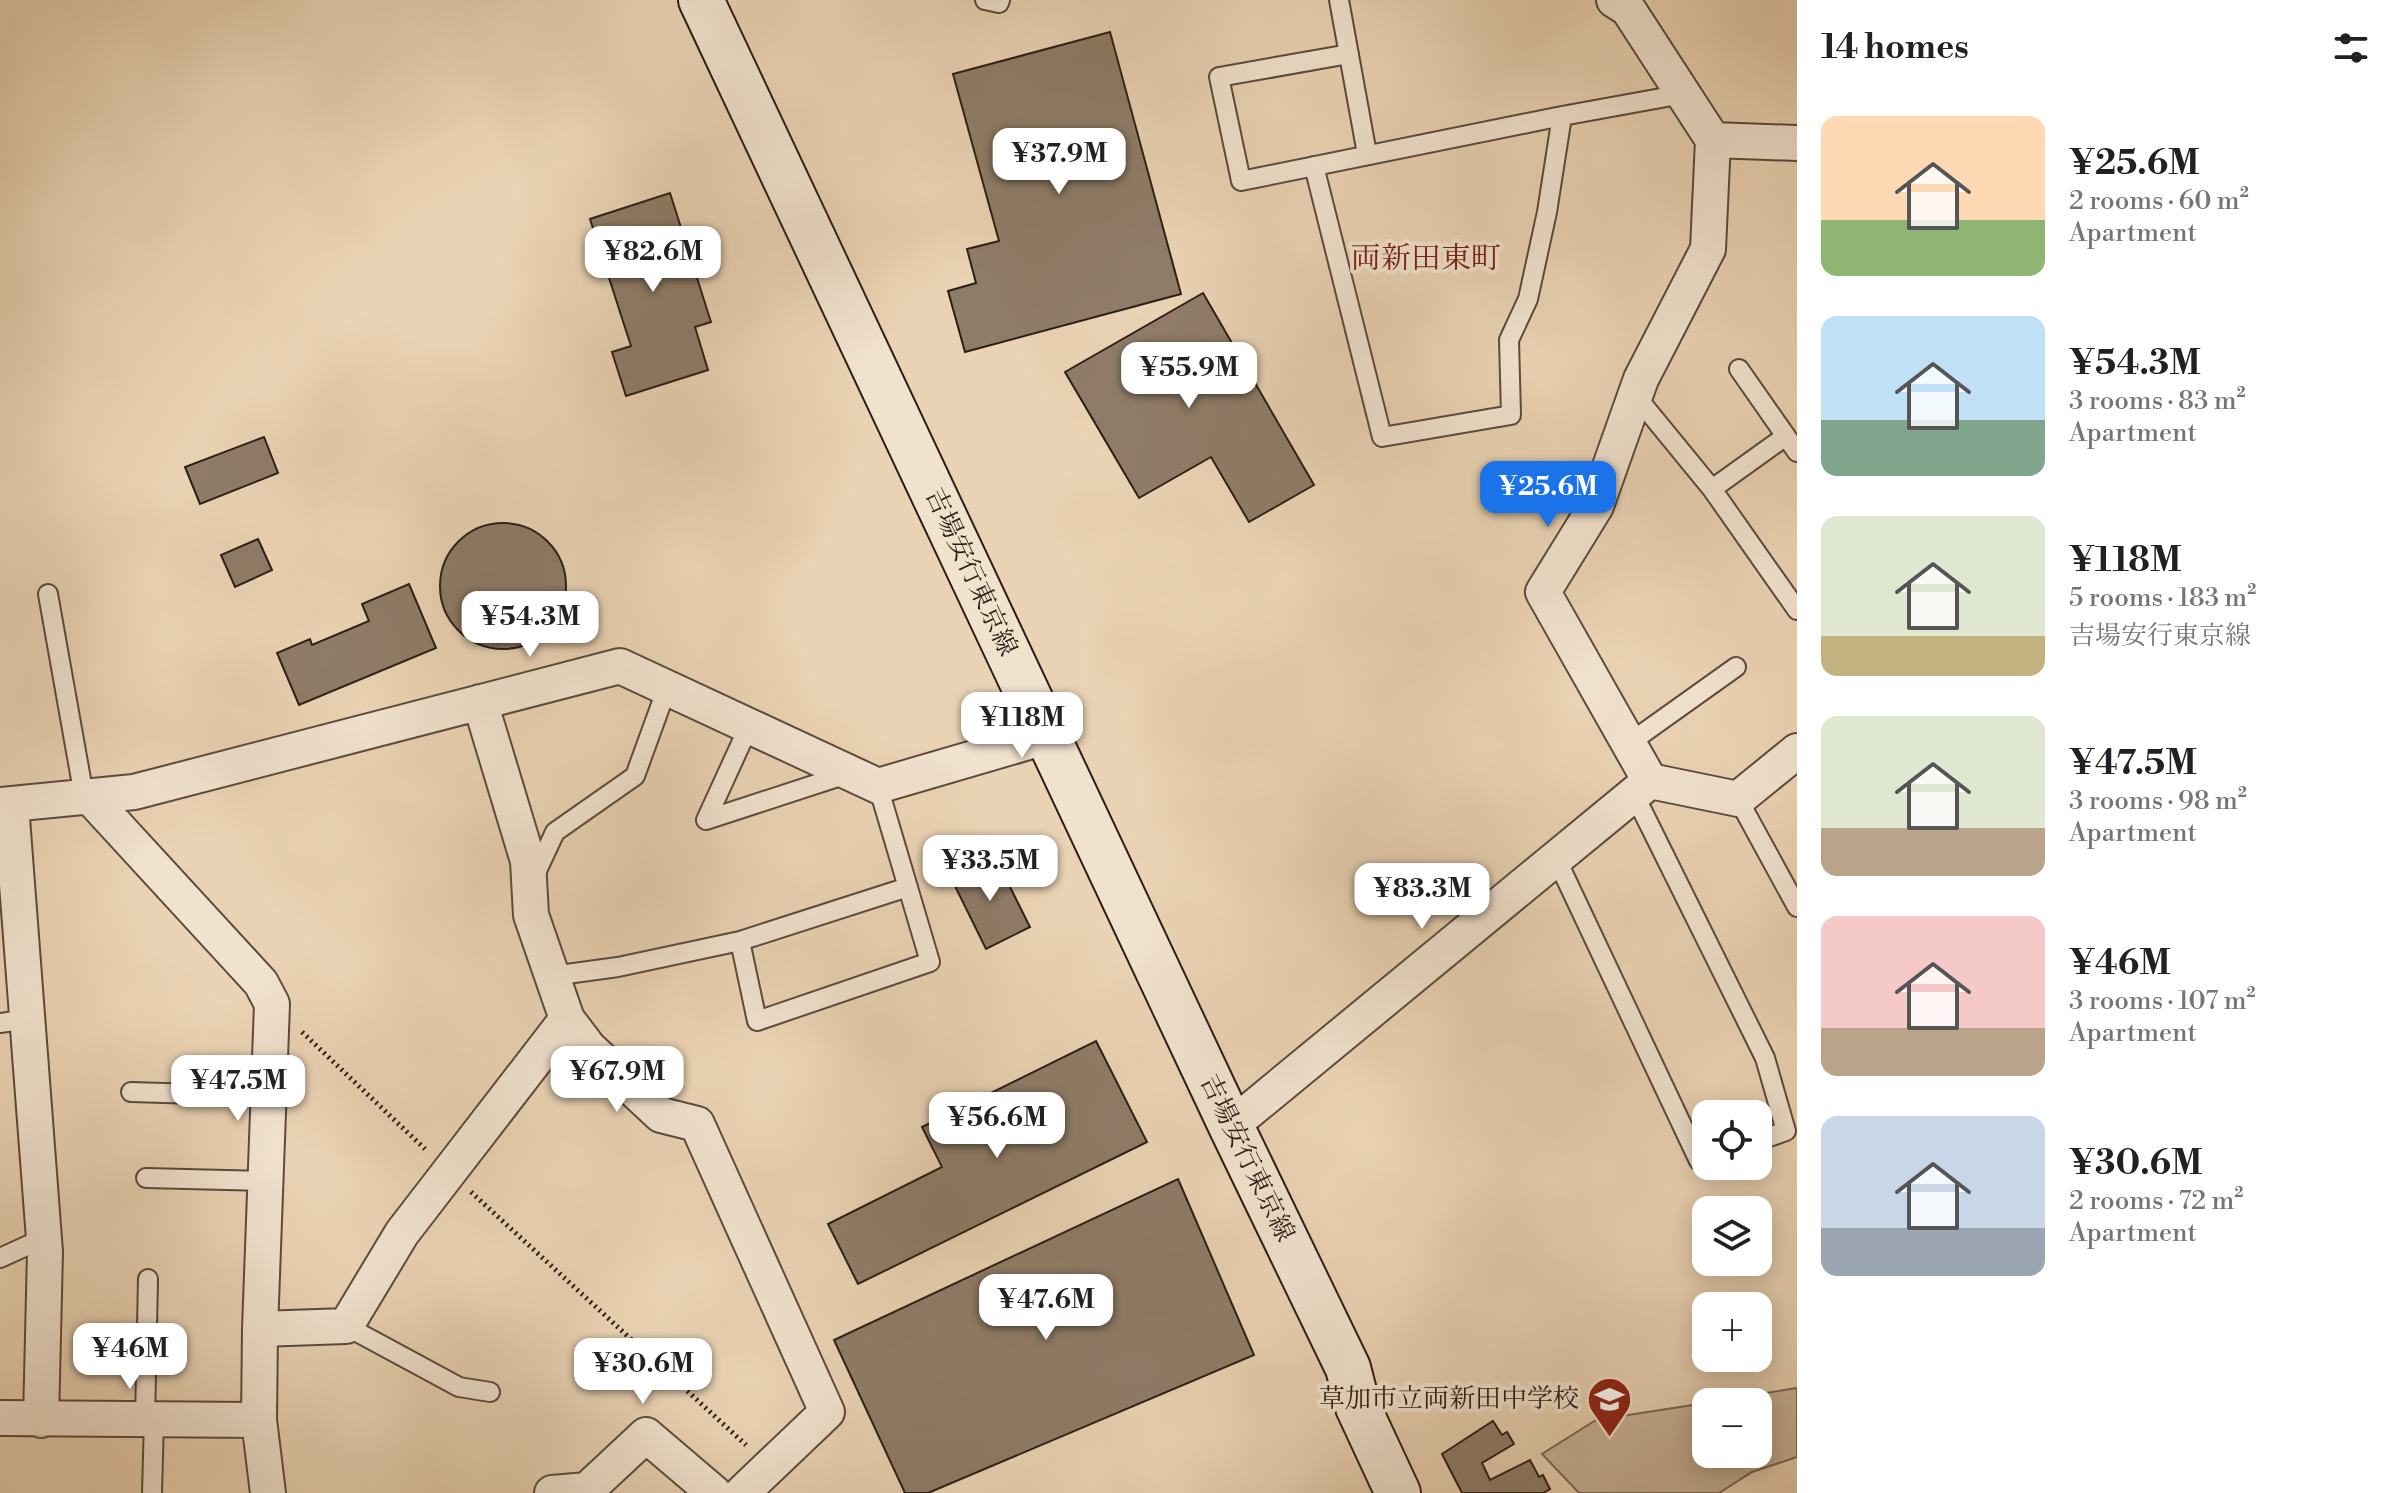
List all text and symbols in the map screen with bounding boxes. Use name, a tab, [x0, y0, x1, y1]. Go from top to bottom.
icon: filters	[2329, 26, 2373, 70]
text: 14 homes	[1821, 27, 1969, 69]
pin: ¥37.9M	[994, 128, 1124, 196]
text: ¥37.9M	[1011, 138, 1107, 170]
text: ¥25.6M	[2069, 143, 2200, 185]
icon: home	[1885, 148, 1981, 244]
text: 2 rooms · 60 m²	[2069, 185, 2249, 217]
text: Apartment	[2069, 217, 2197, 249]
pin: ¥82.6M	[588, 226, 718, 294]
text: ¥82.6M	[603, 236, 703, 268]
district label: 両新田東町	[1351, 240, 1501, 278]
pin: ¥55.9M	[1124, 342, 1254, 410]
text: ¥54.3M	[2069, 343, 2201, 385]
icon: home	[1885, 348, 1981, 444]
text: ¥55.9M	[1139, 352, 1239, 384]
text: 3 rooms · 83 m²	[2069, 385, 2246, 417]
text: Apartment	[2069, 417, 2197, 449]
pin: ¥25.6M	[1483, 461, 1613, 529]
text: ¥25.6M	[1498, 471, 1598, 503]
street label: 吉場安行東京線	[918, 483, 1024, 661]
text: ¥118M	[2069, 540, 2181, 582]
icon: home	[1885, 548, 1981, 644]
text: 5 rooms · 183 m²	[2069, 582, 2256, 614]
pin: ¥54.3M	[465, 591, 595, 659]
text: ¥54.3M	[480, 601, 580, 633]
text: 吉場安行東京線	[2069, 620, 2251, 652]
pin: ¥118M	[966, 692, 1078, 760]
text: ¥118M	[979, 702, 1065, 734]
text: ¥47.5M	[2069, 743, 2197, 785]
icon: home	[1885, 748, 1981, 844]
text: 3 rooms · 98 m²	[2069, 785, 2247, 817]
text: Apartment	[2069, 817, 2197, 849]
pin: ¥33.5M	[925, 835, 1055, 903]
text: ¥33.5M	[941, 845, 1039, 877]
pin: ¥83.3M	[1357, 863, 1487, 931]
text: ¥83.3M	[1372, 873, 1472, 905]
text: ¥46M	[2069, 943, 2171, 985]
icon: home	[1885, 948, 1981, 1044]
text: 3 rooms · 107 m²	[2069, 985, 2256, 1017]
text: Apartment	[2069, 1017, 2197, 1049]
pin: ¥67.9M	[552, 1046, 682, 1114]
pin: ¥47.5M	[173, 1055, 303, 1123]
text: ¥67.9M	[569, 1056, 665, 1088]
text: ¥47.5M	[189, 1065, 287, 1097]
street label: 吉場安行東京線	[1193, 1069, 1301, 1247]
pin: ¥56.6M	[932, 1092, 1062, 1160]
map controls	[1692, 1100, 1772, 1468]
button: locate	[1692, 1100, 1772, 1180]
text: ¥56.6M	[947, 1102, 1047, 1134]
text: ¥30.6M	[2069, 1143, 2202, 1185]
icon: home	[1885, 1148, 1981, 1244]
text: 2 rooms · 72 m²	[2069, 1185, 2243, 1217]
button: layers	[1692, 1196, 1772, 1276]
text: Apartment	[2069, 1217, 2197, 1249]
pin: ¥47.6M	[981, 1274, 1111, 1342]
text: ¥47.6M	[997, 1284, 1095, 1316]
button: +	[1692, 1292, 1772, 1372]
pin: ¥46M	[83, 1323, 177, 1391]
text: ¥46M	[91, 1333, 169, 1365]
pin: ¥30.6M	[578, 1338, 708, 1406]
text: ¥30.6M	[592, 1348, 694, 1380]
school or university icon: 草加市立両新田中学校	[1586, 1375, 1634, 1438]
place label: 草加市立両新田中学校	[1319, 1383, 1579, 1415]
button: −	[1692, 1388, 1772, 1468]

